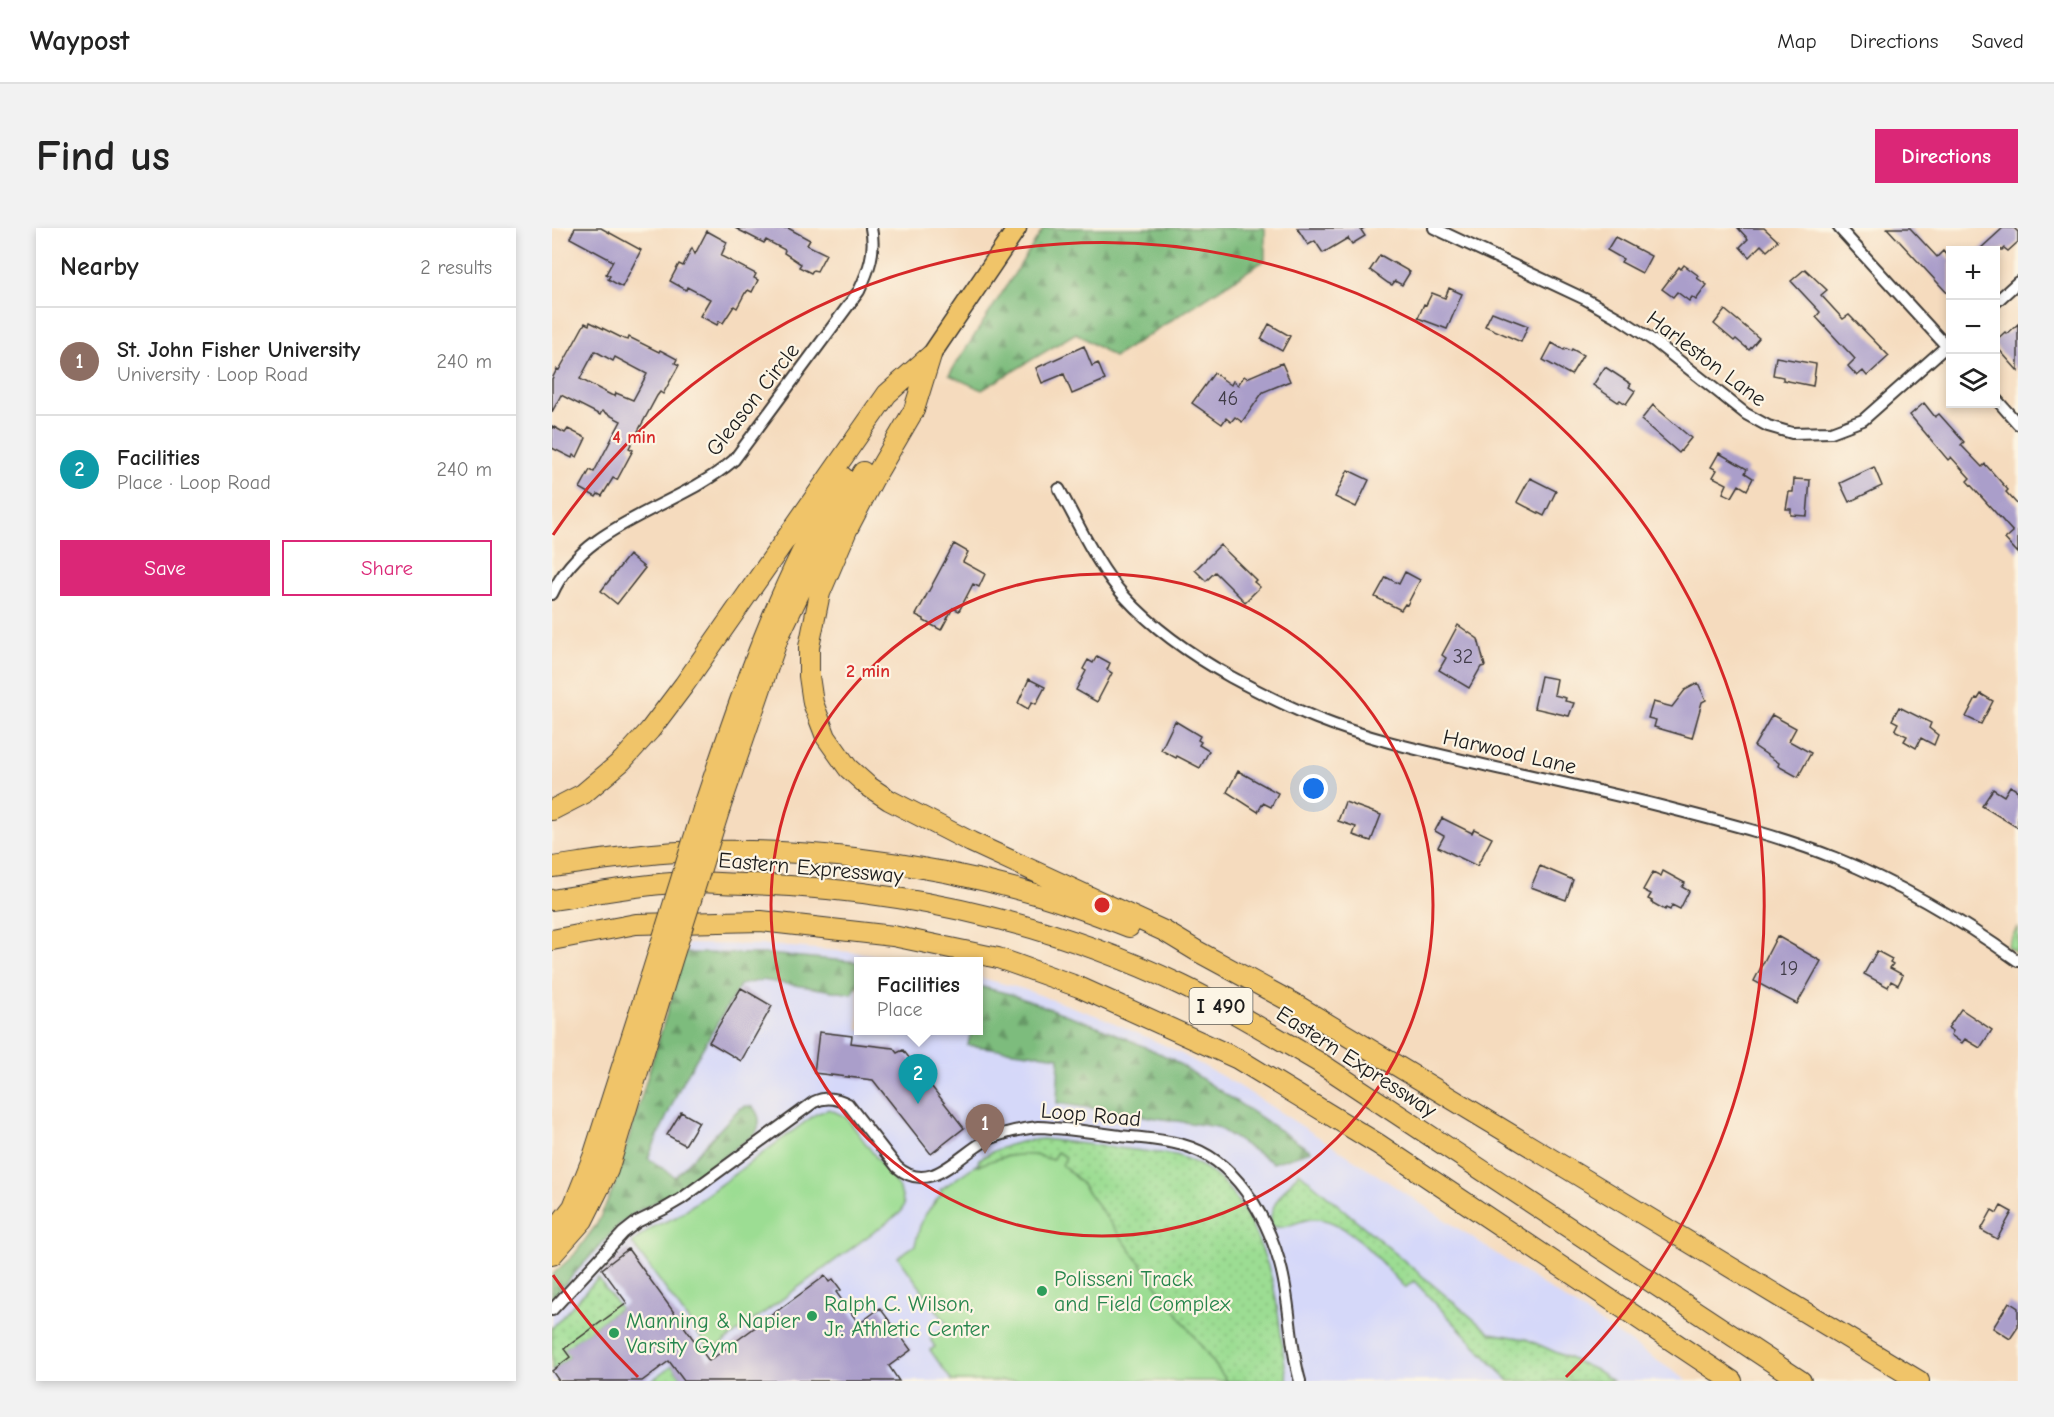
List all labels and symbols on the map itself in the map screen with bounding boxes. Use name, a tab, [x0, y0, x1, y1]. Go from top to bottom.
street label: Harleston Lane	[1641, 305, 1771, 412]
street label: Gleason Circle	[701, 338, 805, 461]
house number: 46	[1218, 387, 1238, 410]
text: 4 min	[612, 427, 656, 448]
house number: 32	[1453, 645, 1473, 668]
text: 2 min	[846, 661, 890, 682]
street label: Harwood Lane	[1440, 724, 1579, 780]
your location	[1299, 774, 1328, 803]
street label: Eastern Expressway	[717, 847, 905, 889]
centre of rings	[1092, 895, 1112, 915]
house number: 19	[1780, 957, 1798, 980]
road number: I 490	[1190, 988, 1252, 1024]
street label: Eastern Expressway	[1272, 1000, 1442, 1123]
pin: 2	[898, 1054, 938, 1104]
street label: Loop Road	[1040, 1098, 1142, 1132]
pin: 1	[966, 1104, 1004, 1154]
place label: Polisseni Track and Field Complex	[1054, 1266, 1231, 1317]
marker: Polisseni Track and Field Complex	[1035, 1284, 1049, 1298]
place label: Ralph C. Wilson, Jr. Athletic Center	[824, 1291, 990, 1342]
place label: Manning & Napier Varsity Gym	[626, 1308, 800, 1359]
marker: Ralph C. Wilson, Jr. Athletic Center	[805, 1309, 819, 1323]
marker: Manning & Napier Varsity Gym	[607, 1326, 621, 1340]

